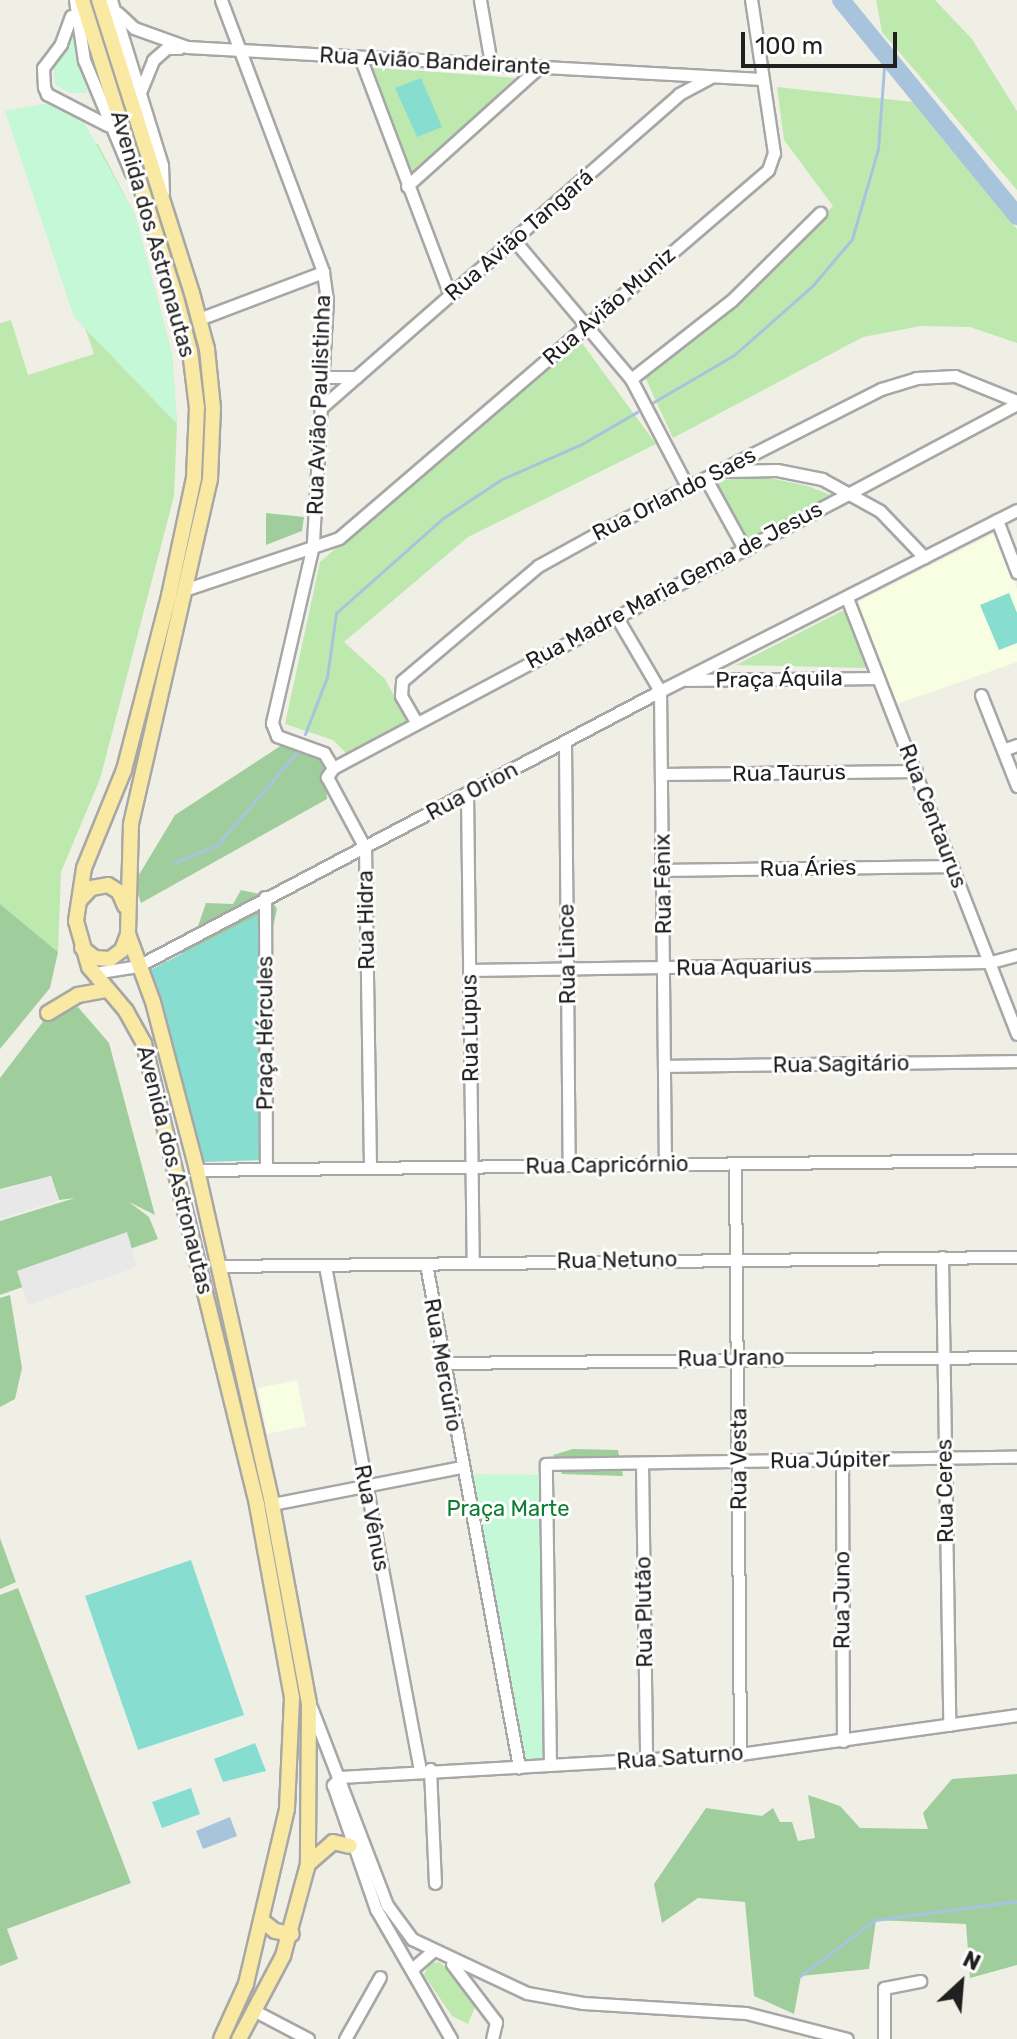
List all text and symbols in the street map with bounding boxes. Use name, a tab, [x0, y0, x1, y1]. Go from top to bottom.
scale bar	[745, 16, 901, 66]
text: 100 m	[755, 32, 823, 60]
street label: Rua Avião Bandeirante	[318, 42, 552, 80]
street label: Avenida dos Astronautas	[105, 107, 201, 361]
street label: Rua Avião Tangará	[439, 163, 599, 307]
street label: Rua Avião Muniz	[537, 241, 681, 371]
street label: Rua Avião Paulistinha	[302, 294, 336, 516]
street label: Rua Orlando Saes	[588, 441, 760, 547]
street label: Rua Madre Maria Gema de Jesus	[521, 495, 827, 675]
street label: Praça Áquila	[715, 665, 843, 693]
street label: Rua Centaurus	[893, 740, 973, 892]
street label: Rua Orion	[422, 756, 522, 826]
street label: Rua Taurus	[732, 759, 846, 787]
street label: Rua Fênix	[649, 833, 677, 935]
street label: Rua Áries	[759, 854, 857, 882]
street label: Rua Hidra	[352, 870, 380, 970]
street label: Rua Lince	[553, 903, 581, 1005]
street label: Rua Aquarius	[676, 953, 812, 981]
street label: Praça Hércules	[252, 956, 278, 1110]
street label: Rua Lupus	[456, 974, 484, 1082]
street label: Avenida dos Astronautas	[131, 1043, 219, 1297]
street label: Rua Sagitário	[773, 1050, 909, 1078]
street label: Rua Capricórnio	[525, 1150, 689, 1180]
street label: Rua Netuno	[557, 1246, 677, 1274]
street label: Rua Mercúrio	[418, 1296, 468, 1434]
street label: Rua Urano	[677, 1344, 785, 1372]
street label: Rua Vesta	[726, 1408, 752, 1510]
street label: Rua Ceres	[931, 1439, 959, 1543]
street label: Rua Júpiter	[770, 1446, 890, 1474]
street label: Rua Vênus	[349, 1462, 395, 1574]
park label: Praça Marte	[446, 1496, 570, 1522]
street label: Rua Juno	[829, 1551, 855, 1649]
street label: Rua Plutão	[630, 1556, 658, 1668]
street label: Rua Saturno	[616, 1739, 744, 1775]
north arrow	[921, 1943, 1001, 2023]
text: N	[959, 1945, 985, 1977]

